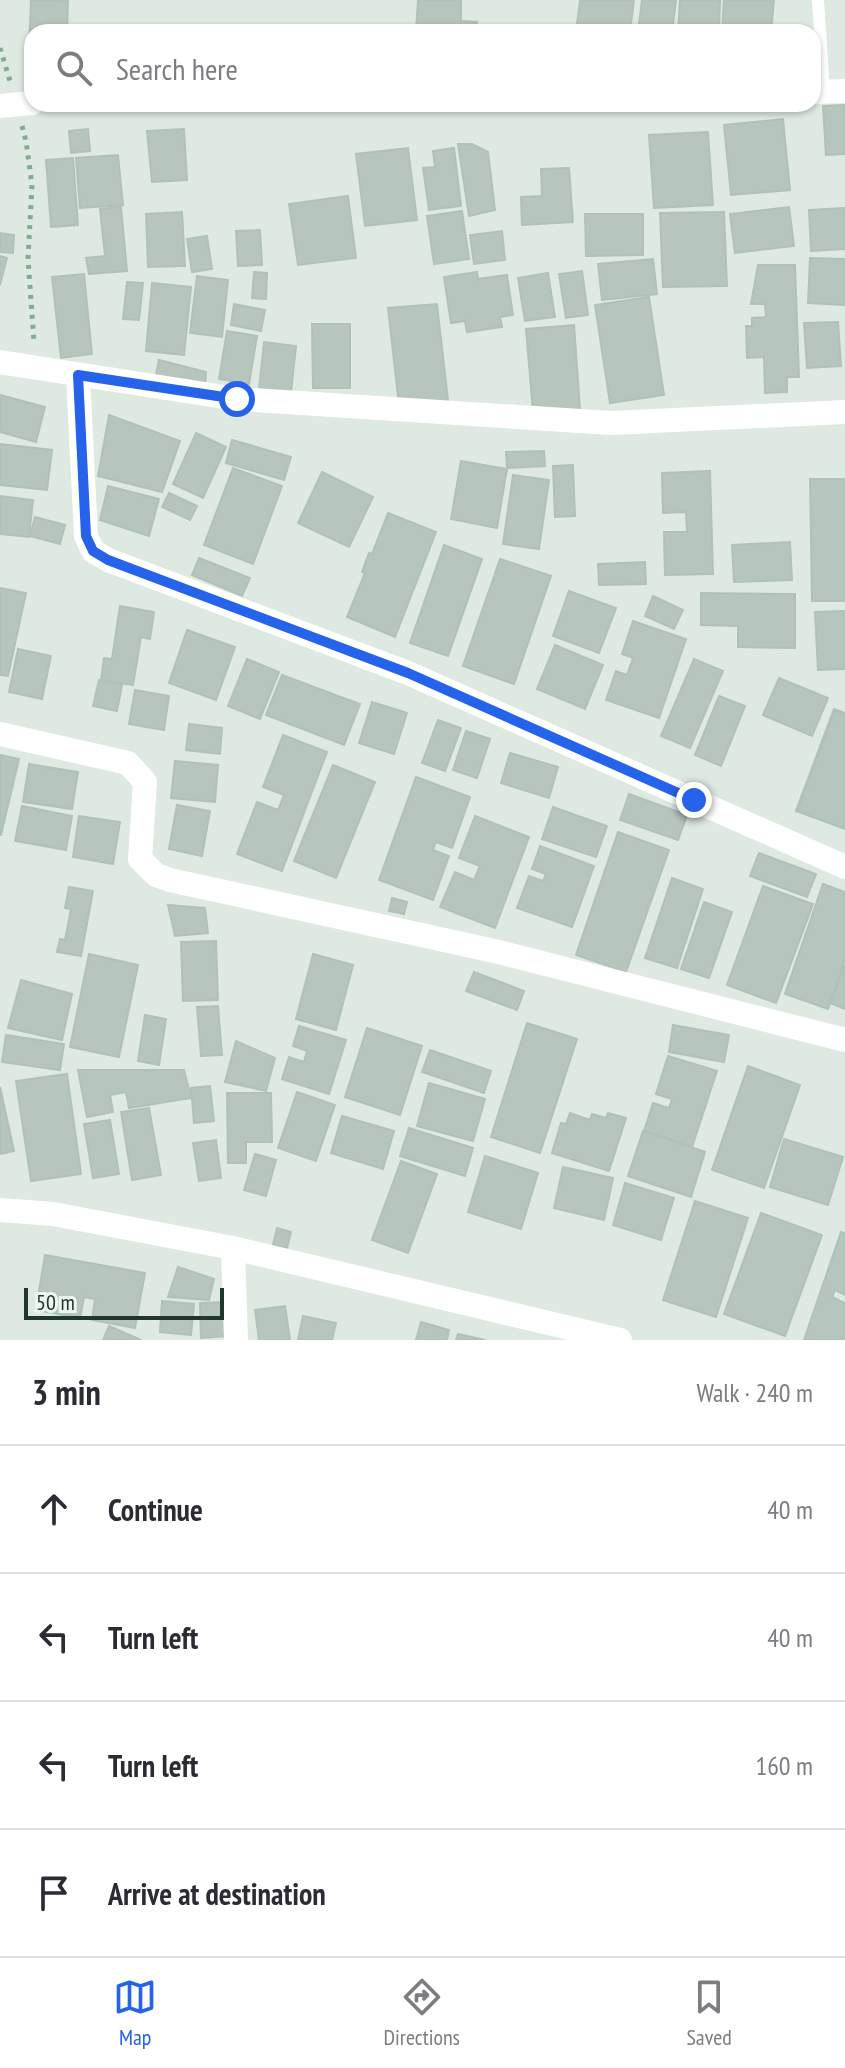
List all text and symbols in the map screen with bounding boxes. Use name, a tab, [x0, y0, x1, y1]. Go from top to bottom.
search box	[24, 24, 821, 112]
icon: search	[52, 46, 96, 90]
text: Search here	[116, 49, 238, 88]
route start	[219, 381, 255, 417]
route end	[676, 782, 712, 818]
scale bar	[24, 1284, 224, 1320]
text: 50 m	[36, 1288, 75, 1316]
text: 3 min	[32, 1370, 101, 1414]
text: Walk · 240 m	[696, 1376, 813, 1409]
icon: ahead	[32, 1487, 76, 1531]
text: Continue	[108, 1490, 203, 1529]
text: 40 m	[767, 1493, 813, 1526]
icon: left	[32, 1615, 76, 1659]
text: Turn left	[108, 1618, 198, 1657]
text: 40 m	[767, 1621, 813, 1654]
icon: left	[32, 1743, 76, 1787]
text: Turn left	[108, 1746, 198, 1785]
text: 160 m	[755, 1749, 813, 1782]
icon: arrive	[32, 1871, 76, 1915]
text: Arrive at destination	[108, 1874, 326, 1913]
tab: Map	[113, 1975, 157, 2051]
tab: Directions	[384, 1975, 460, 2051]
tab: Saved	[686, 1975, 732, 2051]

